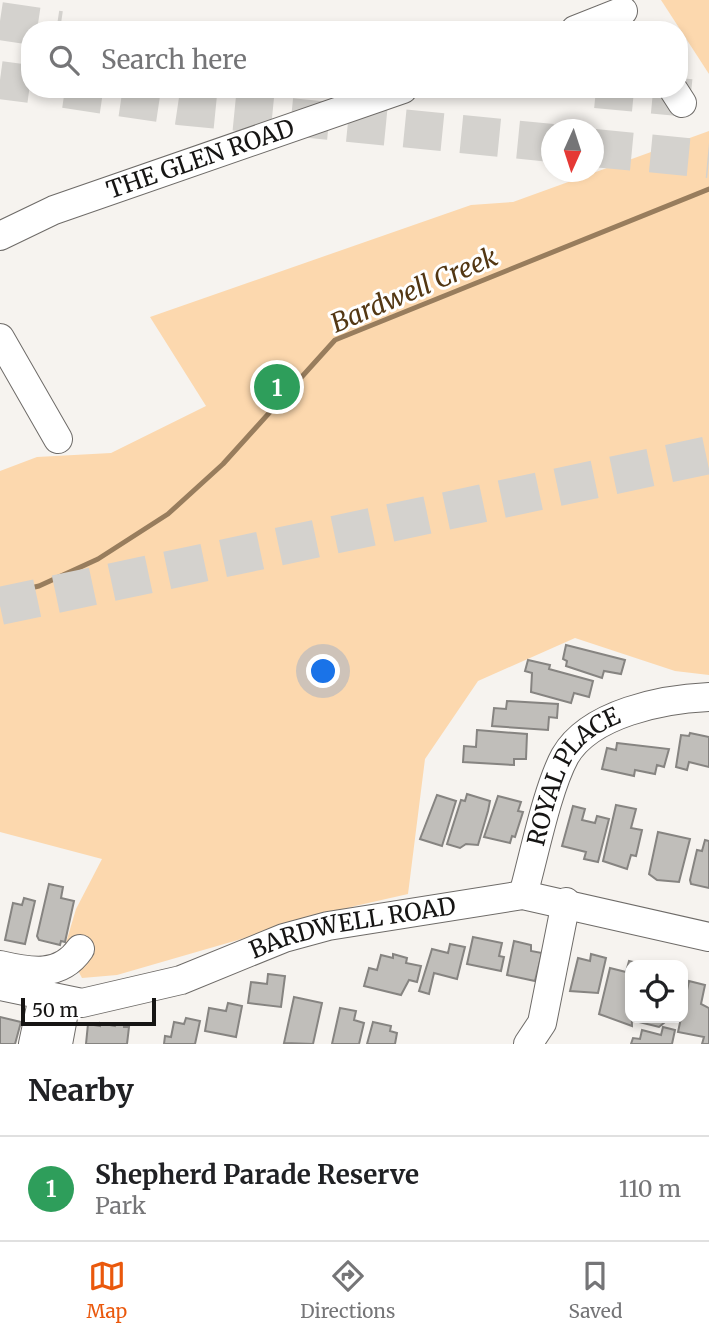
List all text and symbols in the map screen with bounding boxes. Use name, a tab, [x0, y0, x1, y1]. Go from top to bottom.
search box	[21, 21, 688, 98]
icon: search	[45, 41, 83, 79]
text: Search here	[101, 43, 247, 76]
street label: THE GLEN ROAD	[102, 112, 298, 206]
north arrow	[541, 119, 604, 182]
water label: Bardwell Creek	[326, 240, 502, 339]
pin: 1	[254, 361, 300, 413]
your location	[306, 654, 340, 688]
street label: ROYAL PLACE	[520, 700, 626, 849]
street label: BARDWELL ROAD	[245, 890, 458, 965]
map controls	[625, 960, 688, 1023]
button: locate	[625, 960, 688, 1023]
scale bar	[21, 995, 156, 1027]
text: 50 m	[32, 998, 78, 1022]
text: Nearby	[28, 1071, 134, 1109]
text: Shepherd Parade Reserve	[95, 1158, 419, 1191]
text: 1	[46, 1174, 56, 1203]
text: 110 m	[619, 1174, 681, 1203]
text: Park	[95, 1191, 146, 1220]
tab: Map	[87, 1257, 127, 1323]
tab: Directions	[300, 1257, 395, 1323]
tab: Saved	[569, 1257, 622, 1323]

